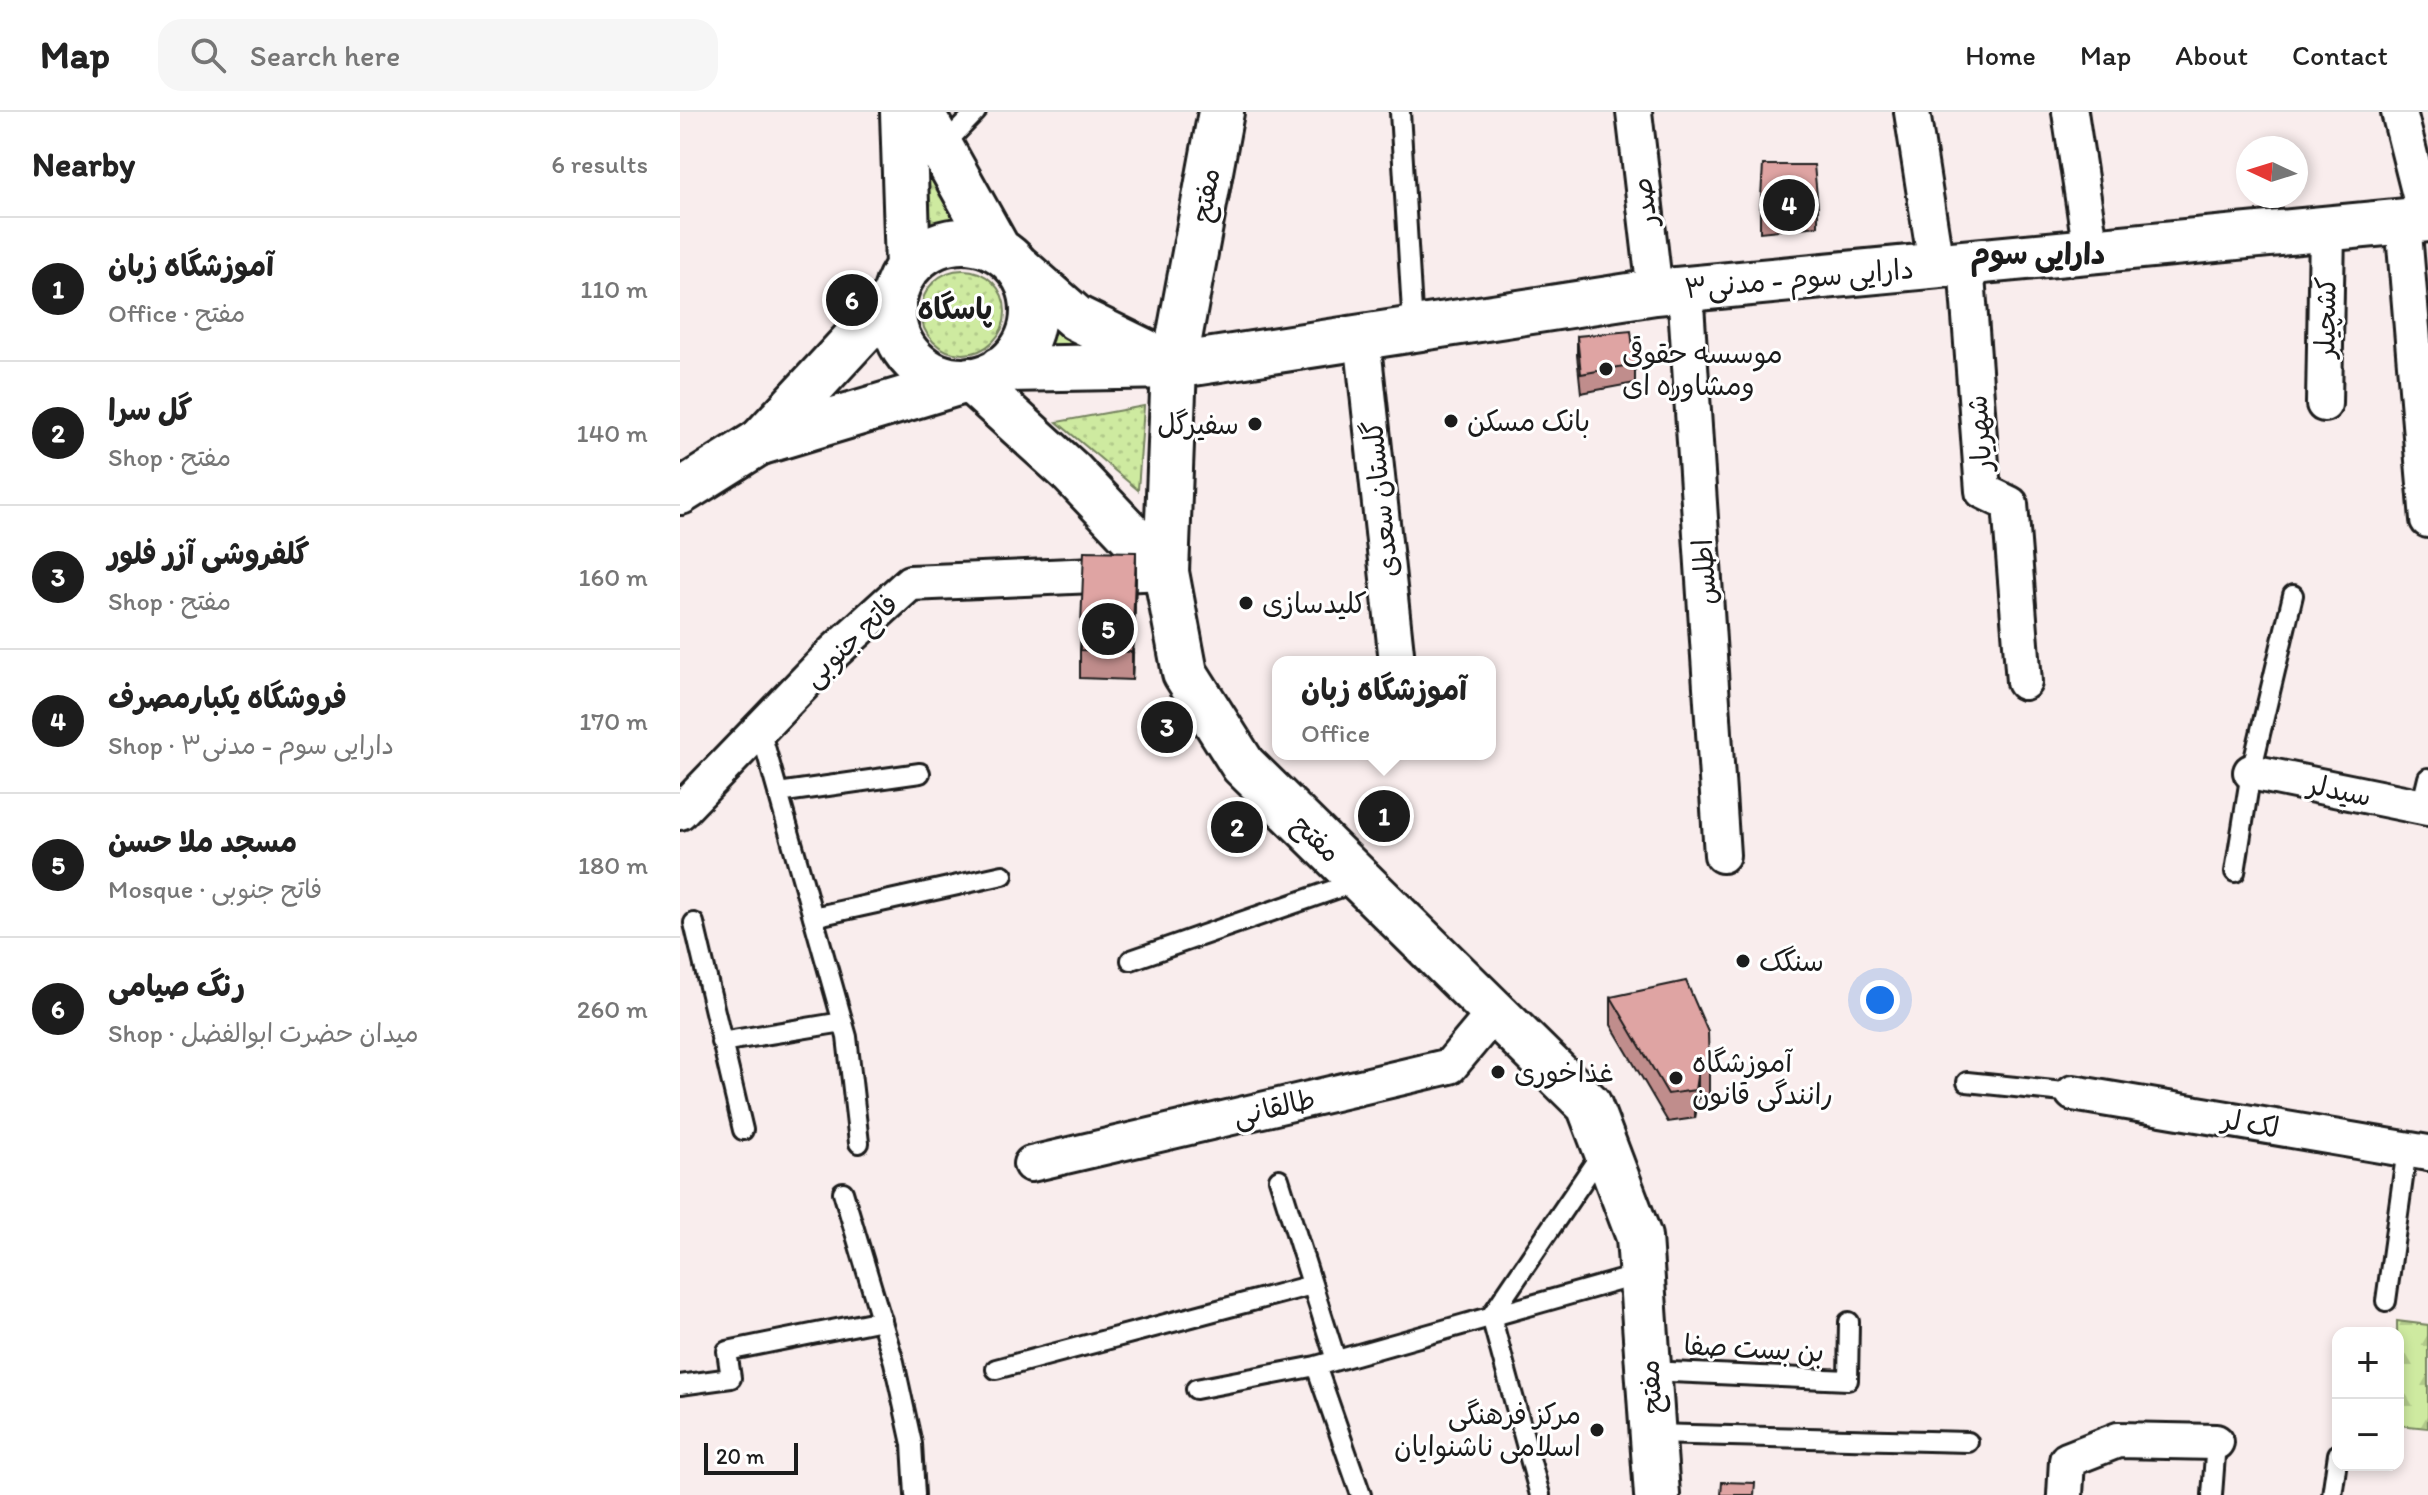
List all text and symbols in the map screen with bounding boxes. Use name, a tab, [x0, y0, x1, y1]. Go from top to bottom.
search box	[158, 19, 718, 91]
text: Map	[40, 32, 110, 78]
icon: search	[186, 33, 230, 77]
text: Search here	[250, 37, 400, 74]
text: Home	[1965, 38, 2036, 72]
text: Map	[2080, 38, 2131, 72]
text: About	[2175, 38, 2248, 72]
text: Contact	[2292, 38, 2388, 72]
north arrow	[2236, 136, 2308, 208]
text: Nearby	[32, 144, 135, 185]
text: 6 results	[551, 148, 648, 180]
street label: مفتح	[1184, 165, 1228, 225]
pin: 4	[1763, 175, 1815, 235]
street label: صدر	[1624, 176, 1664, 230]
district label: دارایی سوم	[1971, 235, 2105, 277]
text: آموزشگاه زبان	[108, 247, 274, 284]
street label: دارایی سوم - مدنی۳	[1683, 251, 1915, 310]
pin: 6	[826, 270, 878, 330]
text: 1	[52, 273, 64, 305]
text: 110 m	[580, 273, 648, 305]
street label: کشچیلر	[2307, 276, 2344, 360]
district label: پاسگاه	[917, 290, 993, 328]
text: Office · مفتح	[108, 297, 245, 329]
place label: موسسه حقوقی ومشاوره ای	[1622, 336, 1783, 402]
marker: موسسه حقوقی ومشاوره ای	[1597, 360, 1615, 378]
text: گل سرا	[108, 391, 192, 428]
street label: شهریار	[1959, 394, 1999, 474]
place label: بانک مسکن	[1467, 404, 1590, 439]
place label: سفیرگل	[1157, 407, 1239, 441]
marker: بانک مسکن	[1442, 412, 1460, 430]
marker: سفیرگل	[1246, 415, 1264, 433]
text: 2	[51, 417, 65, 449]
text: 140 m	[577, 417, 648, 449]
street label: گلستان سعدی	[1355, 419, 1405, 579]
text: Shop · مفتح	[108, 441, 231, 473]
text: گلفروشی آزر فلور	[108, 535, 309, 572]
street label: اطلس	[1685, 538, 1723, 606]
text: 3	[51, 561, 65, 593]
text: 160 m	[578, 561, 648, 593]
text: Shop · مفتح	[108, 585, 231, 617]
street label: فاتح جنوبی	[795, 586, 906, 695]
place label: کلیدسازی	[1262, 586, 1367, 620]
marker: کلیدسازی	[1237, 594, 1255, 612]
pin: 5	[1082, 599, 1134, 659]
popup	[1272, 656, 1496, 760]
text: آموزشگاه زبان	[1301, 671, 1467, 708]
text: فروشگاه یکبارمصرف	[108, 679, 347, 716]
pin: 3	[1141, 697, 1193, 757]
text: 4	[50, 705, 66, 737]
text: 170 m	[579, 705, 648, 737]
text: Office	[1301, 717, 1370, 749]
text: Shop · دارایی سوم - مدنی۳	[108, 729, 394, 761]
street label: سیدلر	[2304, 766, 2375, 813]
pin: 1	[1358, 786, 1410, 846]
pin: 2	[1211, 797, 1263, 857]
street label: مفتح	[1284, 807, 1348, 871]
text: مسجد ملا حسن	[108, 823, 297, 860]
text: 5	[51, 849, 65, 881]
text: 180 m	[578, 849, 648, 881]
text: Mosque · فاتح جنوبی	[108, 873, 322, 905]
place label: سنگک	[1759, 944, 1824, 978]
marker: سنگک	[1734, 952, 1752, 970]
text: رنگ صیامی	[108, 967, 245, 1004]
your location	[1860, 980, 1900, 1020]
text: 6	[51, 993, 65, 1025]
text: 260 m	[577, 993, 648, 1025]
text: Shop · میدان حضرت ابوالفضل	[108, 1017, 419, 1049]
place label: آموزشگاه رانندگی قانون	[1692, 1045, 1833, 1112]
place label: غذاخوری	[1514, 1055, 1614, 1089]
marker: غذاخوری	[1489, 1063, 1507, 1081]
marker: آموزشگاه رانندگی قانون	[1667, 1069, 1685, 1087]
street label: طالقانی	[1230, 1081, 1319, 1134]
street label: لک لر	[2218, 1101, 2282, 1145]
street label: بن بست صفا	[1683, 1327, 1825, 1370]
map controls	[2332, 1327, 2404, 1471]
button: +	[2332, 1327, 2404, 1399]
street label: مفتح	[1631, 1359, 1671, 1415]
place label: مرکز فرهنگی اسلامی ناشنوایان	[1394, 1397, 1581, 1465]
button: −	[2332, 1399, 2404, 1471]
marker: مرکز فرهنگی اسلامی ناشنوایان	[1588, 1421, 1606, 1439]
scale bar	[704, 1439, 798, 1475]
text: 20 m	[716, 1443, 765, 1470]

